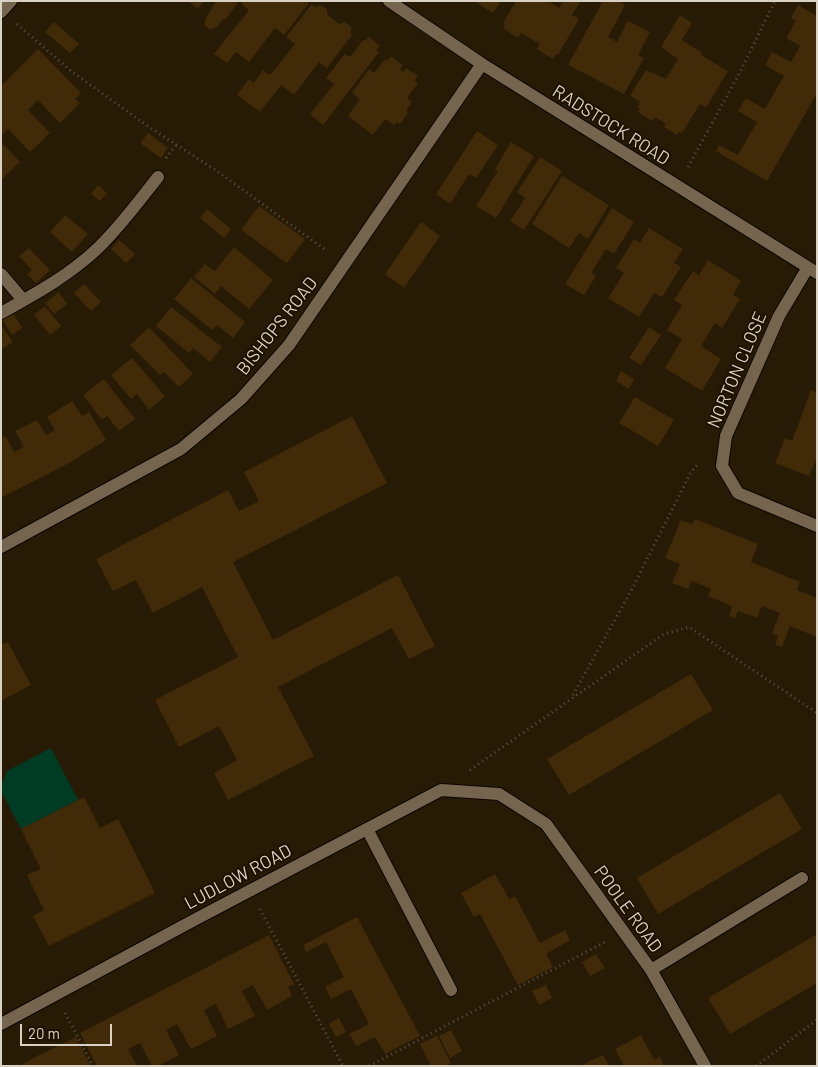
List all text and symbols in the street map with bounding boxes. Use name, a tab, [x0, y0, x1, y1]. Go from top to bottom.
street label: RADSTOCK ROAD	[548, 80, 674, 170]
street label: BISHOPS ROAD	[232, 273, 322, 379]
street label: NORTON CLOSE	[703, 309, 771, 431]
street label: LUDLOW ROAD	[181, 840, 295, 914]
street label: POOLE ROAD	[589, 861, 667, 957]
scale bar	[22, 1014, 115, 1046]
text: 20 m	[28, 1024, 60, 1042]

